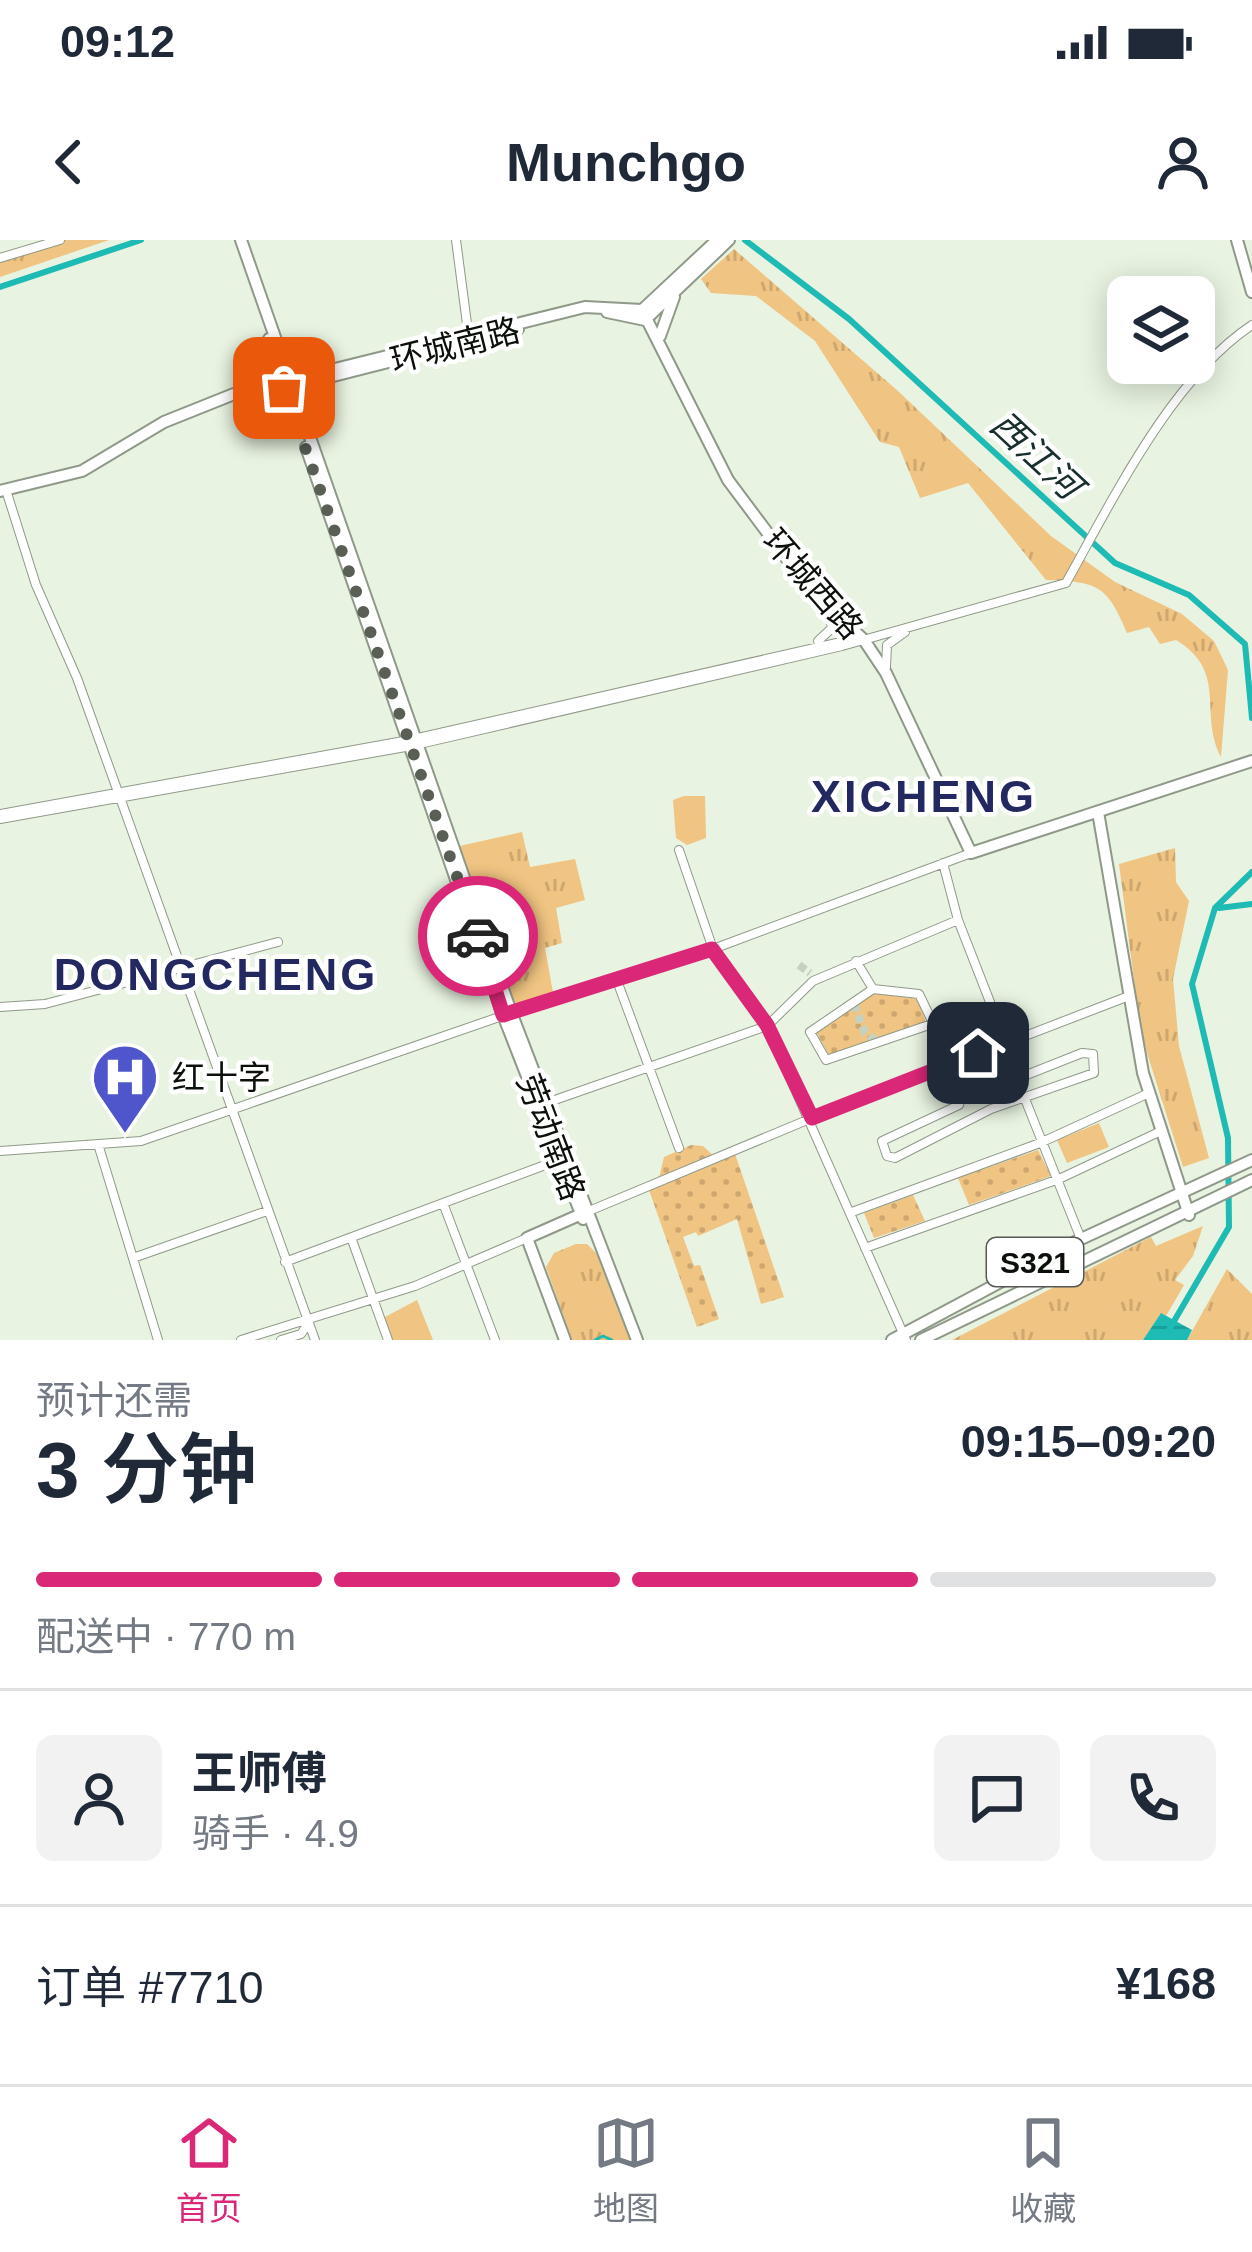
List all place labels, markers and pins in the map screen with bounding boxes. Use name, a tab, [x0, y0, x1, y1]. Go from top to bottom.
pin	[233, 337, 335, 439]
pin	[927, 1002, 1029, 1104]
hospital icon: 红十字	[90, 1042, 160, 1136]
place label: 红十字	[172, 1059, 271, 1096]

